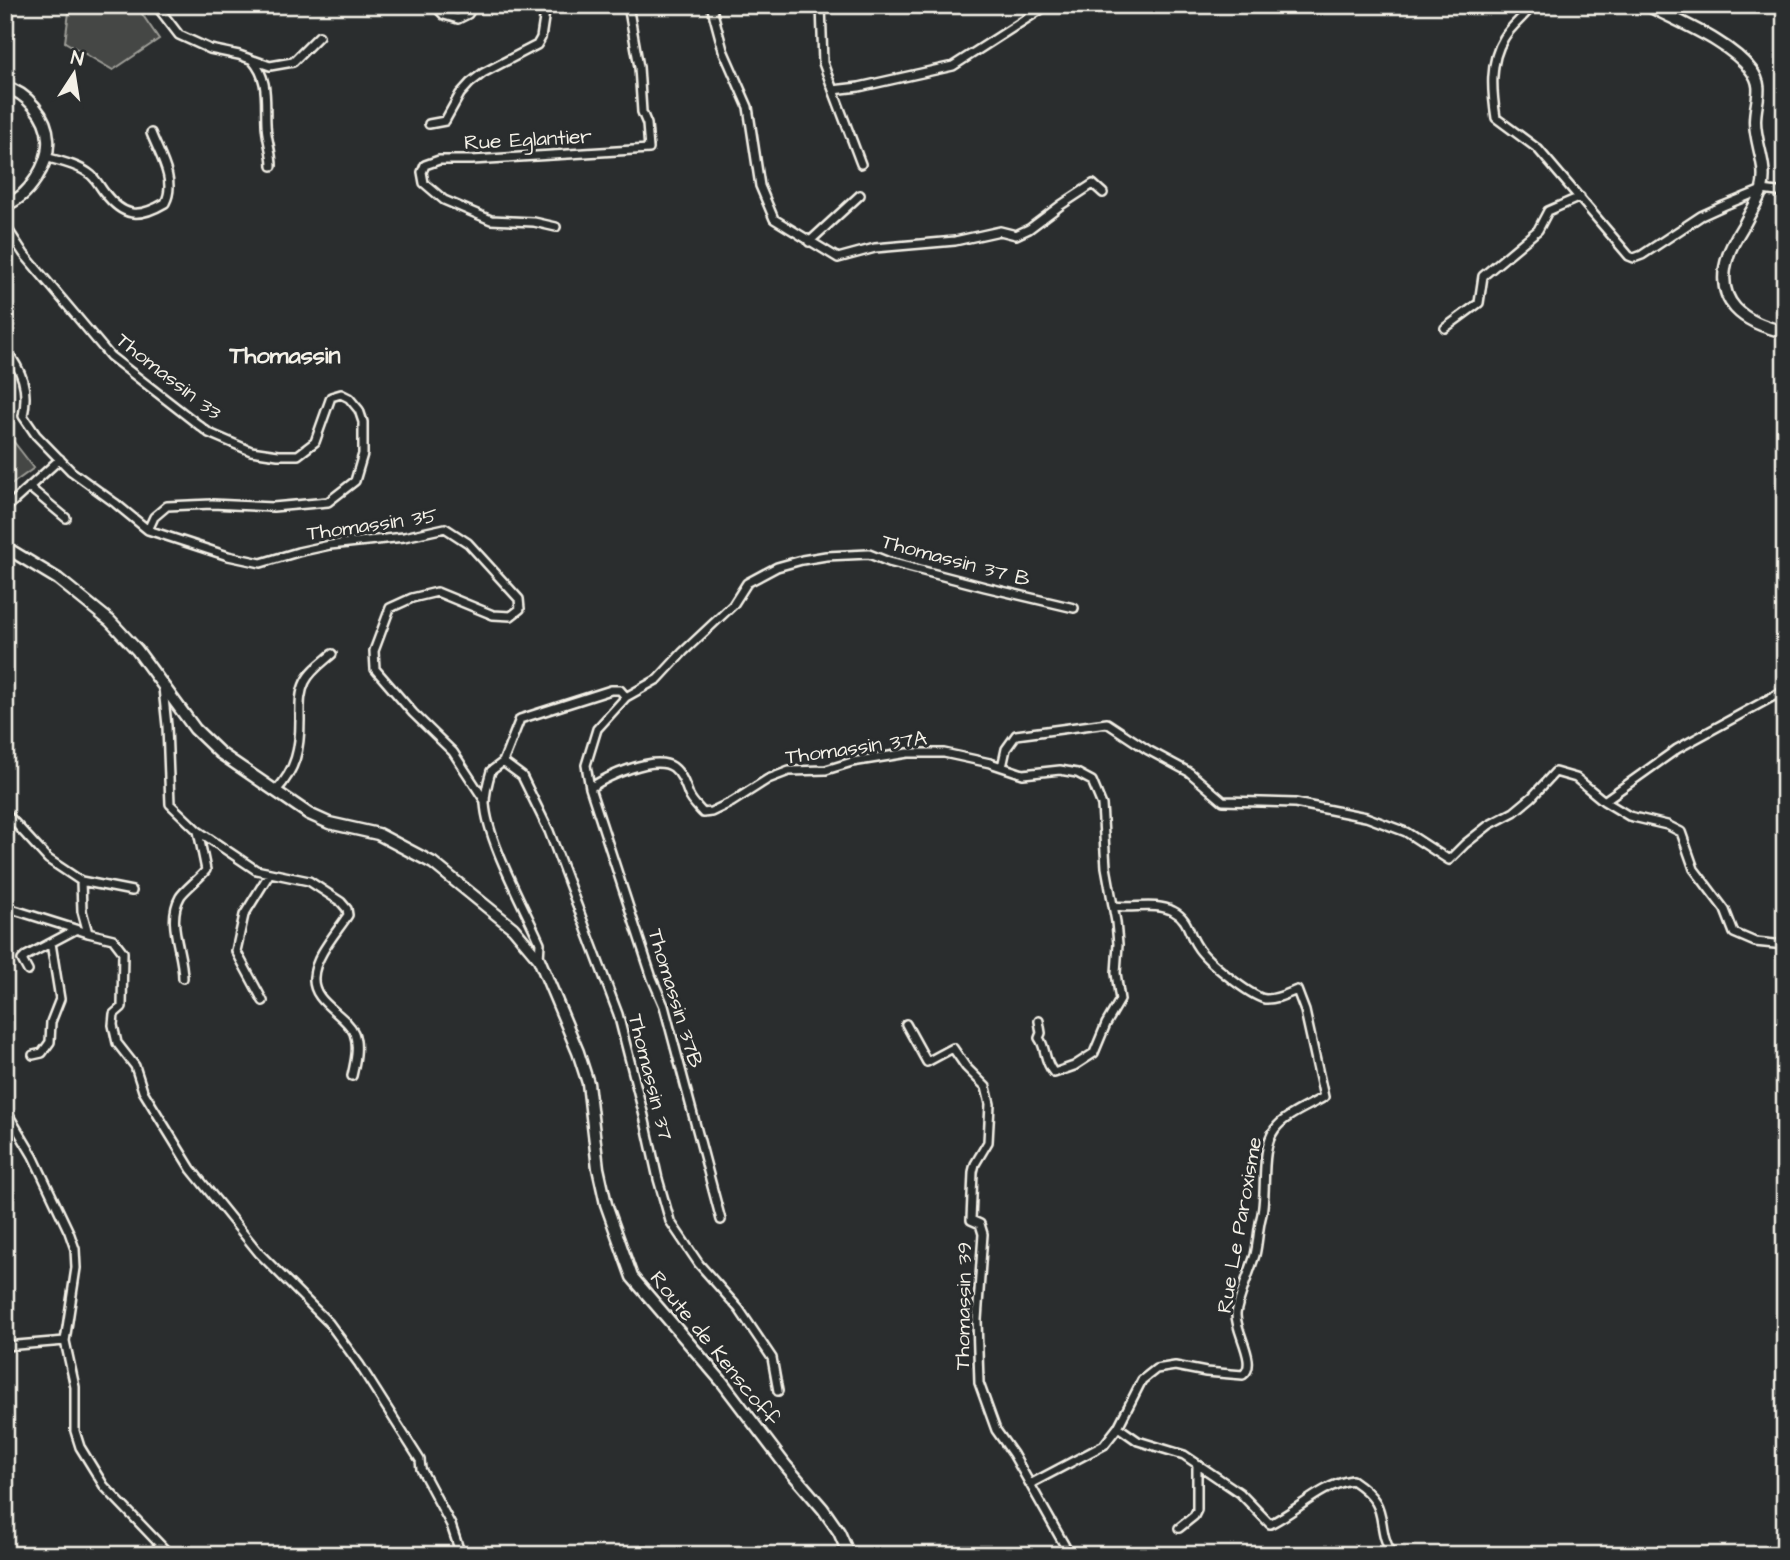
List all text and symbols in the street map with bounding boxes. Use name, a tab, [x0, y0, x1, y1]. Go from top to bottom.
north arrow	[38, 38, 108, 108]
text: N	[69, 44, 86, 73]
street label: Rue Eglantier	[463, 122, 593, 159]
street label: Thomassin 33	[110, 326, 228, 427]
district label: Thomassin	[229, 339, 340, 373]
street label: Thomassin 35	[305, 501, 439, 548]
street label: Thomassin 37 B	[878, 527, 1033, 594]
street label: Thomassin 37A	[783, 723, 929, 772]
street label: Thomassin 37B	[641, 925, 710, 1071]
street label: Thomassin 37	[621, 1011, 680, 1143]
street label: Rue Le Paroxisme	[1210, 1135, 1269, 1315]
street label: Thomassin 39	[948, 1242, 979, 1370]
street label: Route de Kenscoff	[643, 1265, 786, 1432]

